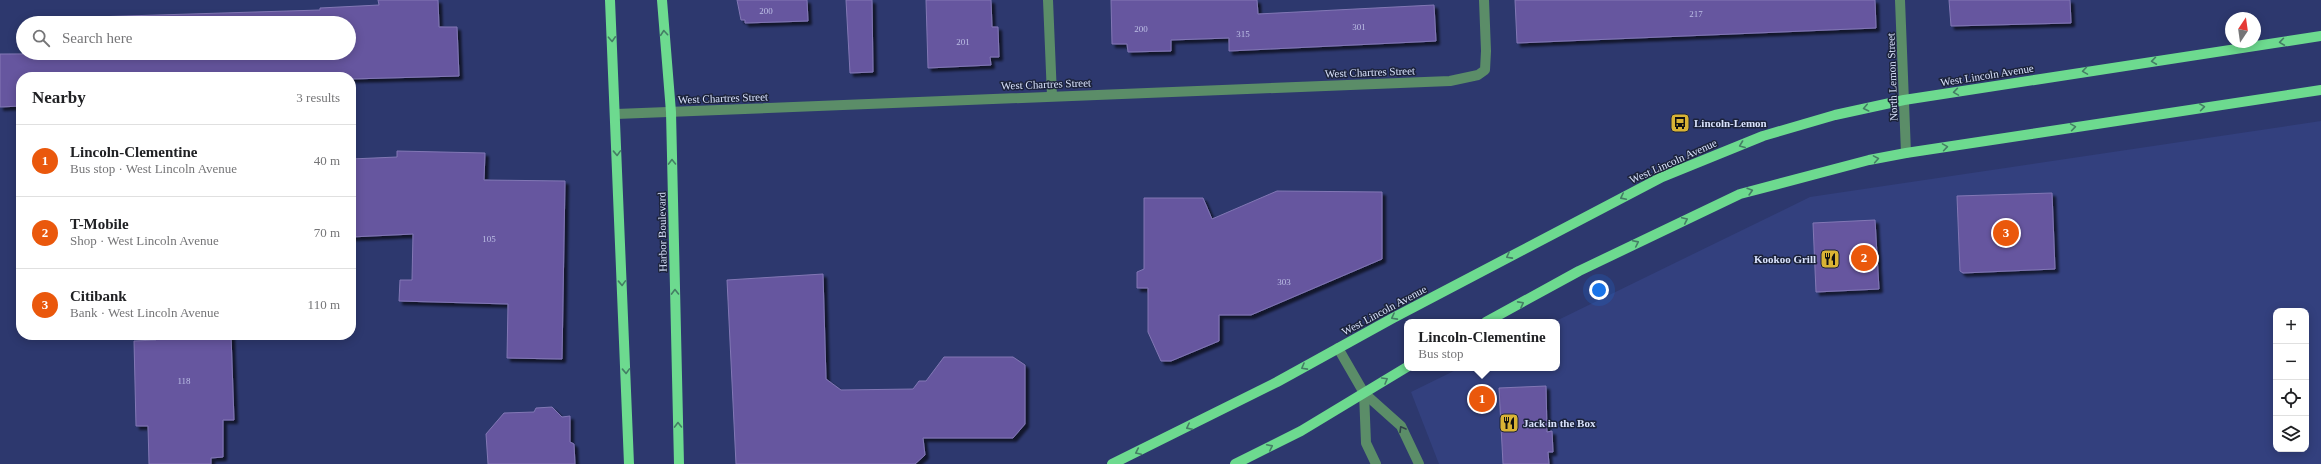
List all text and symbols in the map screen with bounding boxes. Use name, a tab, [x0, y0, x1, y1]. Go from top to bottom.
house number: 200	[759, 6, 773, 16]
house number: 217	[1689, 9, 1703, 19]
north arrow	[2225, 12, 2261, 48]
search box	[16, 16, 356, 60]
house number: 301	[1352, 22, 1366, 32]
house number: 200	[1134, 24, 1148, 34]
icon: search	[30, 27, 52, 49]
house number: 315	[1236, 29, 1250, 39]
text: Search here	[62, 30, 132, 46]
one-way arrow	[660, 30, 669, 36]
street label: North Lemon Street	[1884, 33, 1900, 121]
one-way arrow	[607, 36, 616, 42]
house number: 201	[956, 37, 970, 47]
one-way arrow	[2279, 37, 2285, 46]
one-way arrow	[2151, 56, 2157, 65]
street label: West Lincoln Avenue	[1940, 62, 2035, 88]
street label: West Chartres Street	[1325, 64, 1415, 80]
one-way arrow	[2082, 67, 2088, 75]
street label: West Chartres Street	[1001, 76, 1091, 92]
one-way arrow	[1953, 87, 1959, 96]
text: Nearby	[32, 88, 86, 107]
text: 3 results	[296, 90, 340, 105]
street label: West Chartres Street	[678, 90, 768, 106]
one-way arrow	[2199, 103, 2205, 112]
one-way arrow	[1863, 104, 1870, 112]
bus stop icon: Lincoln-Lemon	[1669, 112, 1691, 134]
place label: Lincoln-Lemon	[1694, 117, 1767, 129]
one-way arrow	[2070, 123, 2076, 132]
street label: West Lincoln Avenue	[1628, 136, 1719, 186]
one-way arrow	[1738, 140, 1745, 148]
one-way arrow	[1942, 143, 1948, 152]
text: Lincoln-Clementine	[70, 144, 198, 160]
one-way arrow	[613, 150, 621, 156]
text: 1	[42, 153, 48, 168]
text: 40 m	[314, 153, 340, 168]
one-way arrow	[1873, 155, 1879, 164]
one-way arrow	[668, 159, 676, 165]
text: Bus stop · West Lincoln Avenue	[70, 161, 237, 176]
one-way arrow	[1746, 187, 1753, 196]
street label: Harbor Boulevard	[655, 192, 669, 272]
one-way arrow	[1620, 192, 1627, 200]
text: T-Mobile	[70, 216, 129, 232]
one-way arrow	[1680, 217, 1688, 225]
pin: 3	[1993, 218, 2019, 248]
text: 2	[42, 225, 48, 240]
text: 70 m	[314, 225, 340, 240]
text: Shop · West Lincoln Avenue	[70, 233, 219, 248]
house number: 105	[482, 234, 496, 244]
one-way arrow	[1631, 241, 1639, 248]
pin: 2	[1851, 243, 1877, 273]
restaurant icon: Kookoo Grill	[1819, 248, 1841, 270]
one-way arrow	[1506, 252, 1513, 259]
place label: Kookoo Grill	[1754, 253, 1816, 265]
house number: 303	[1277, 277, 1291, 287]
one-way arrow	[618, 280, 626, 286]
your location	[1589, 280, 1609, 300]
street label: West Lincoln Avenue	[1340, 283, 1429, 337]
text: Citibank	[70, 288, 127, 304]
one-way arrow	[671, 289, 679, 295]
text: 3	[42, 297, 48, 312]
text: 110 m	[308, 297, 340, 312]
one-way arrow	[1516, 301, 1524, 308]
text: Bank · West Lincoln Avenue	[70, 305, 219, 320]
map controls	[2273, 308, 2309, 452]
button: +	[2273, 308, 2309, 344]
one-way arrow	[1391, 312, 1398, 320]
popup	[1404, 319, 1560, 371]
text: Lincoln-Clementine	[1418, 329, 1546, 345]
button: −	[2273, 344, 2309, 380]
text: Bus stop	[1418, 346, 1463, 361]
one-way arrow	[1301, 362, 1308, 369]
one-way arrow	[621, 368, 630, 374]
house number: 118	[177, 376, 191, 386]
one-way arrow	[1381, 378, 1388, 385]
button: locate	[2273, 380, 2309, 416]
pin: 1	[1469, 384, 1495, 414]
restaurant icon: Jack in the Box	[1498, 412, 1520, 434]
button: layers	[2273, 416, 2309, 452]
place label: Jack in the Box	[1523, 417, 1596, 429]
one-way arrow	[674, 422, 682, 428]
one-way arrow	[1186, 422, 1193, 430]
one-way arrow	[1399, 426, 1407, 433]
one-way arrow	[1266, 444, 1273, 452]
one-way arrow	[1135, 447, 1142, 455]

